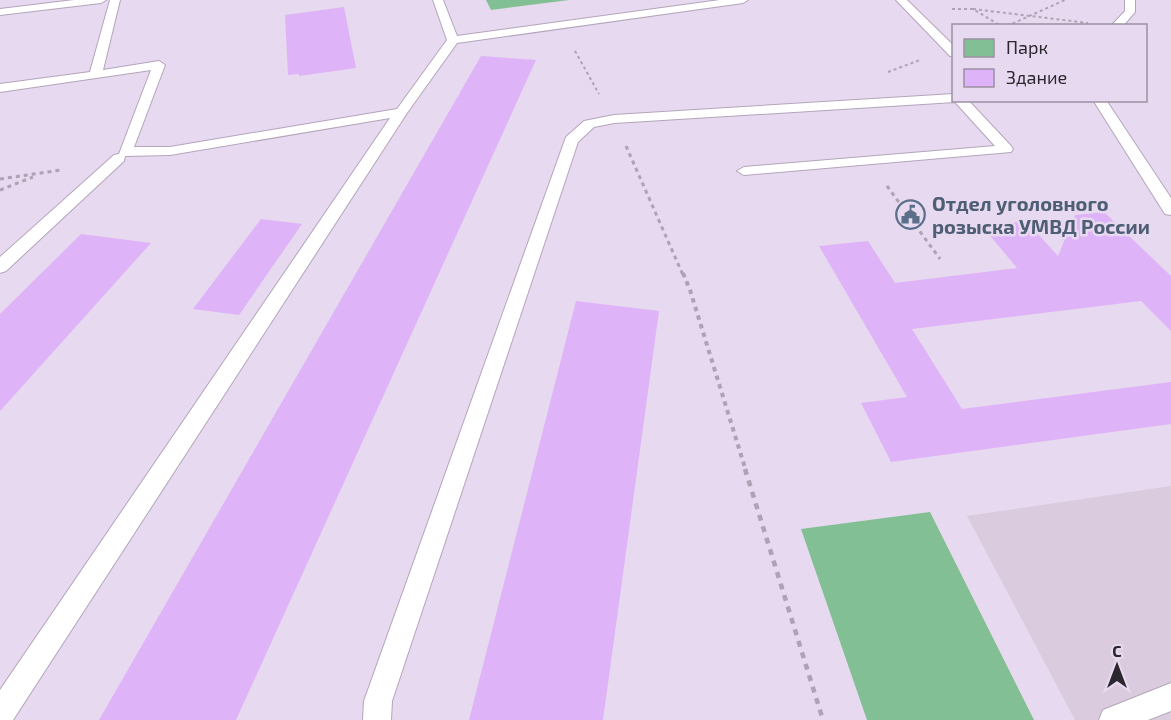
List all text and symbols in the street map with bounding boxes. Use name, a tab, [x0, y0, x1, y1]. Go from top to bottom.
legend	[952, 24, 1147, 102]
text: Парк	[1006, 36, 1048, 58]
text: Здание	[1006, 66, 1067, 88]
place label: Отдел уголовного розыска УМВД России	[932, 191, 1150, 238]
public building icon: Отдел уголовного розыска УМВД России	[895, 199, 927, 231]
north arrow	[1087, 636, 1147, 696]
text: С	[1112, 641, 1122, 660]

